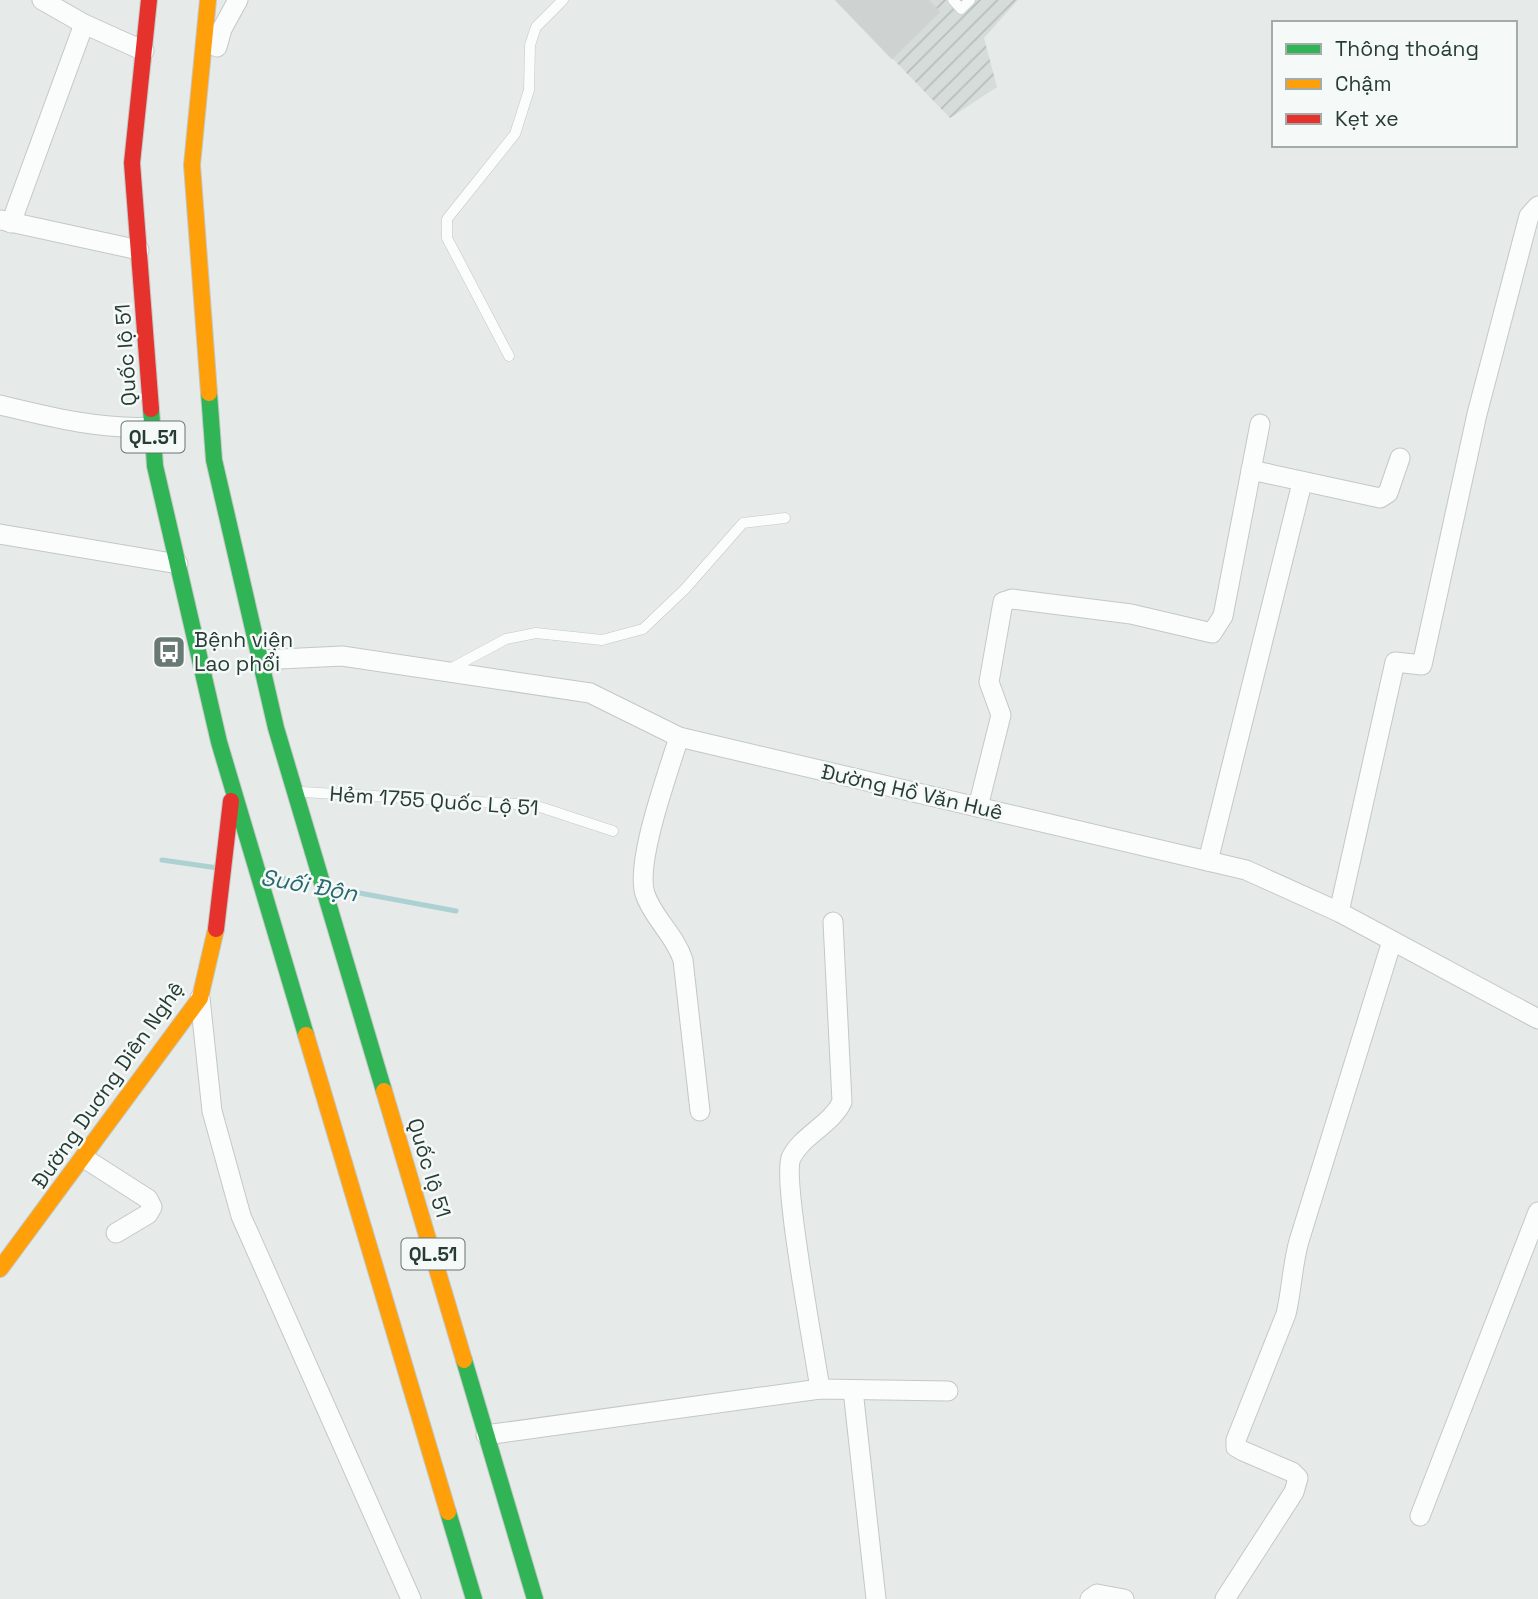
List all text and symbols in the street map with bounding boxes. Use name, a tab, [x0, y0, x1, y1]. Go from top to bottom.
legend	[1272, 21, 1517, 147]
text: Thông thoáng	[1335, 35, 1479, 62]
text: Chậm	[1335, 70, 1392, 97]
text: Kẹt xe	[1335, 105, 1399, 132]
street label: Quốc lộ 51	[108, 303, 143, 407]
road number: QL.51	[122, 422, 184, 452]
place label: Bệnh viện Lao phổi	[194, 626, 293, 677]
bus stop icon: Bệnh viện Lao phổi	[150, 633, 188, 671]
street label: Đường Hồ Văn Huê	[819, 757, 1006, 826]
street label: Hẻm 1755 Quốc Lộ 51	[329, 780, 539, 821]
water label: Suối Độn	[258, 862, 360, 908]
street label: Đường Duơng Diên Nghệ	[26, 976, 189, 1193]
street label: Quốc lộ 51	[402, 1115, 457, 1221]
road number: QL.51	[402, 1238, 464, 1270]

